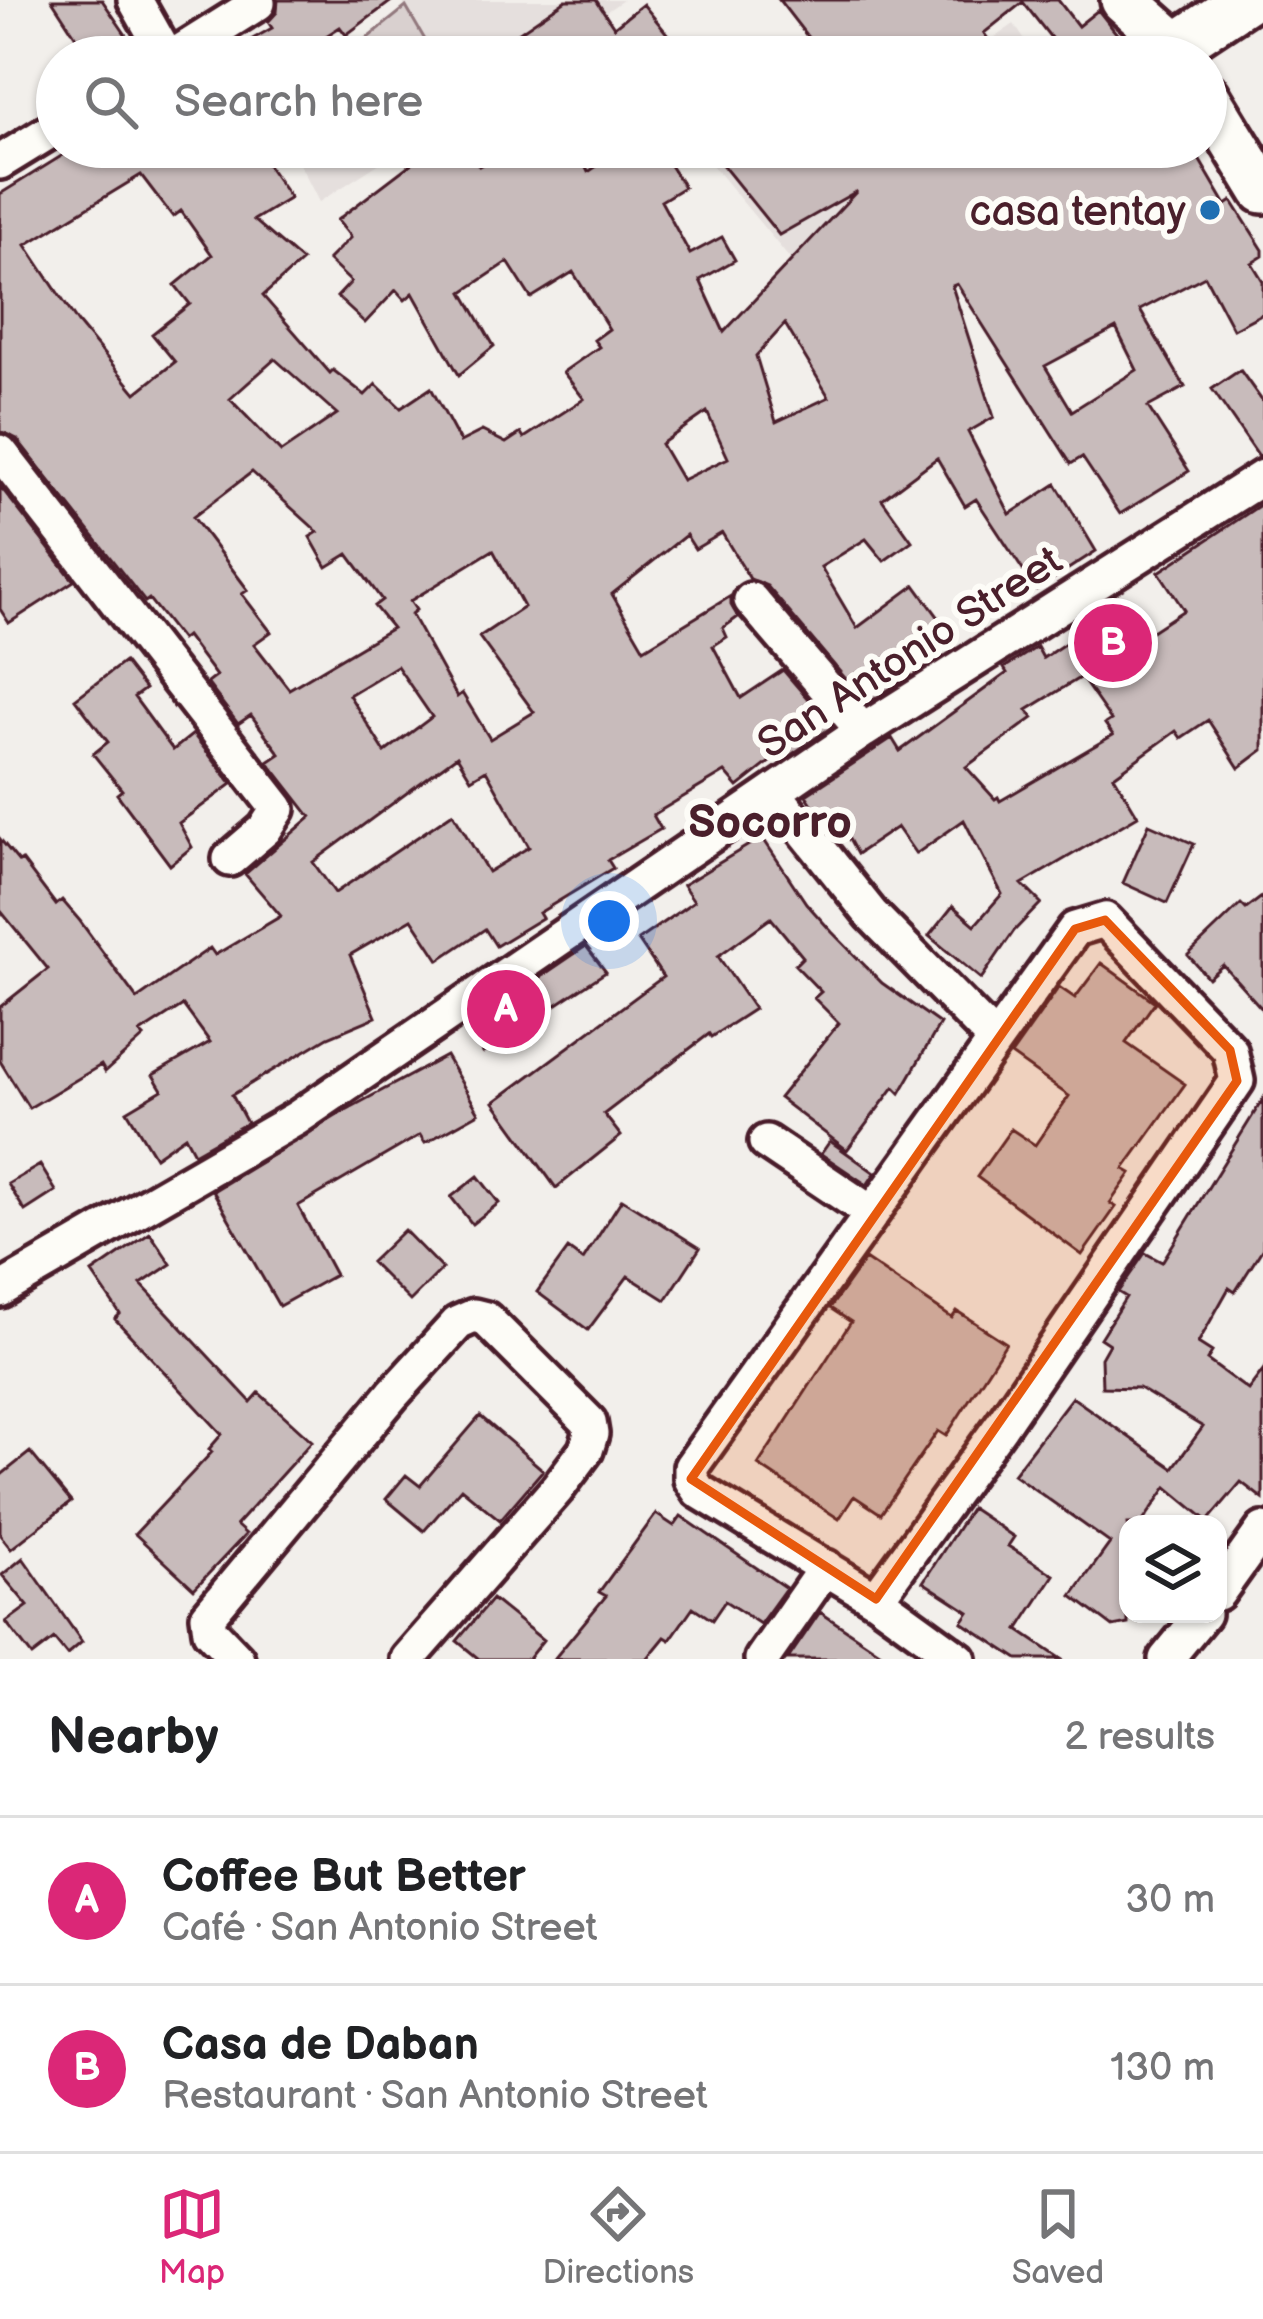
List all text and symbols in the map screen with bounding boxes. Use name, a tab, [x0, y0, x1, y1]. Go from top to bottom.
search box	[36, 36, 1227, 168]
icon: search	[78, 69, 144, 135]
text: Search here	[174, 75, 423, 130]
place label: casa tentay	[969, 187, 1186, 238]
marker: casa tentay	[1197, 197, 1223, 223]
street label: San Antonio Street	[749, 536, 1072, 770]
pin: B	[1074, 598, 1152, 688]
district label: Socorro	[688, 796, 852, 851]
your location	[579, 891, 639, 951]
pin: A	[467, 964, 545, 1054]
map controls	[1119, 1515, 1227, 1623]
button: layers	[1119, 1515, 1227, 1623]
text: Nearby	[48, 1707, 219, 1768]
text: 2 results	[1064, 1714, 1215, 1761]
text: Coffee But Better	[162, 1850, 526, 1905]
text: A	[75, 1877, 99, 1924]
text: 30 m	[1125, 1877, 1215, 1924]
text: Café · San Antonio Street	[162, 1905, 598, 1952]
text: Casa de Daban	[162, 2018, 479, 2073]
text: B	[73, 2045, 101, 2092]
text: 130 m	[1110, 2045, 1215, 2092]
text: Restaurant · San Antonio Street	[162, 2073, 708, 2120]
tab: Map	[159, 2181, 225, 2293]
tab: Directions	[542, 2181, 694, 2293]
tab: Saved	[1012, 2181, 1104, 2293]

